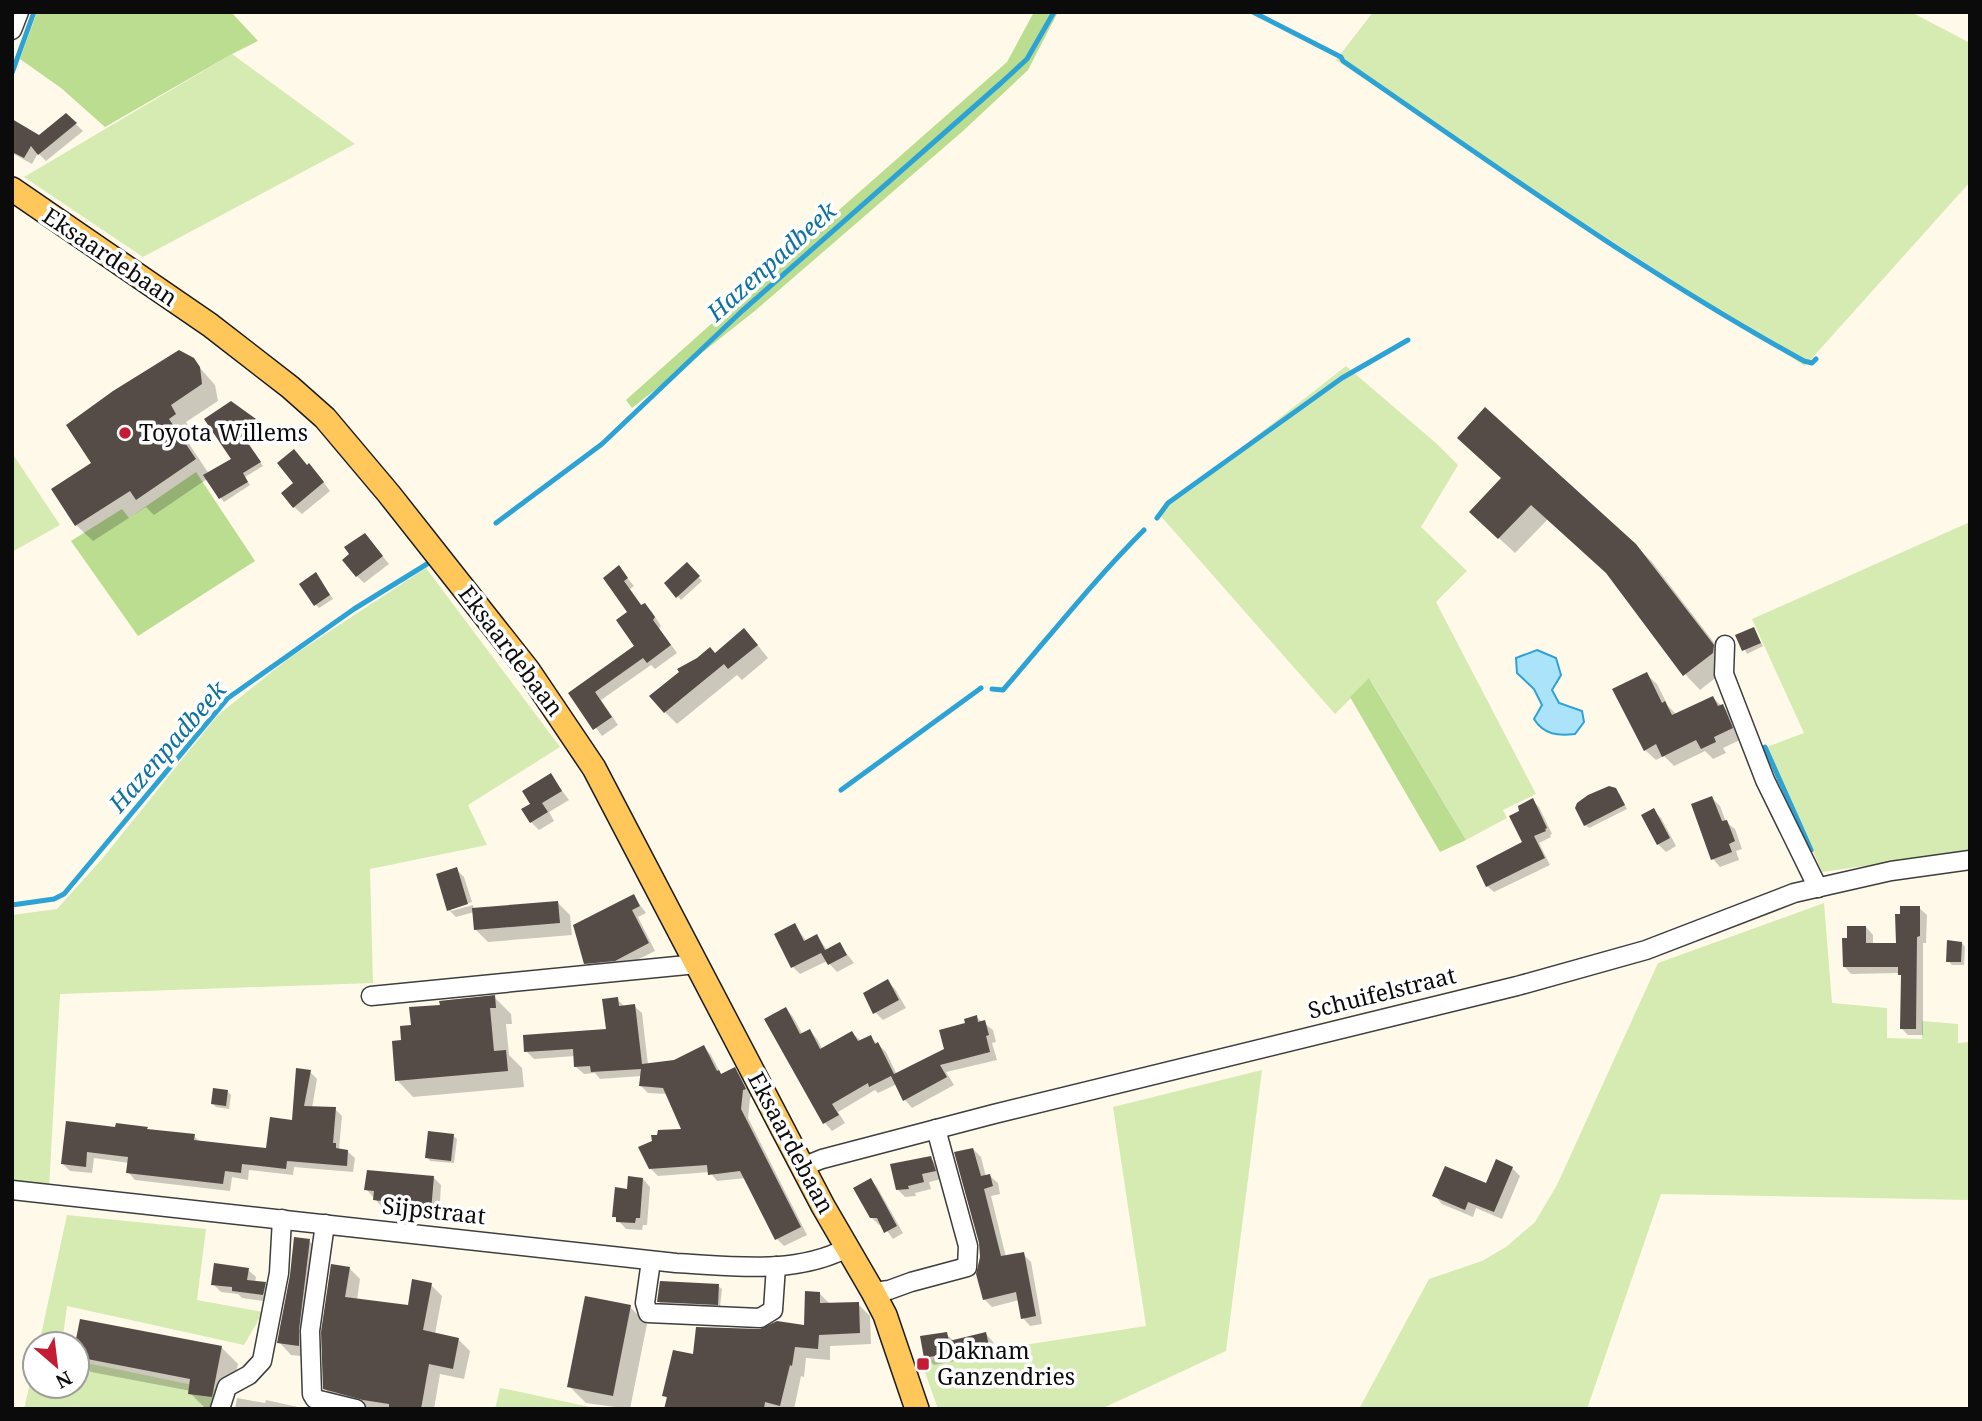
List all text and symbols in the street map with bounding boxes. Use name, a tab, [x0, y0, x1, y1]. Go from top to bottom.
water label: Hazenpadbeek	[698, 193, 844, 329]
street label: Eksaardebaan	[37, 199, 184, 313]
place label: Toyota Willems	[139, 416, 308, 448]
marker: Toyota Willems	[117, 425, 133, 441]
street label: Eksaardebaan	[452, 578, 572, 723]
water label: Hazenpadbeek	[100, 672, 234, 819]
street label: Schuifelstraat	[1305, 958, 1459, 1026]
street label: Eksaardebaan	[741, 1066, 843, 1219]
street label: Sijpstraat	[381, 1189, 487, 1231]
north arrow	[21, 1330, 91, 1400]
place label: Daknam Ganzendries	[937, 1334, 1075, 1392]
marker: Daknam Ganzendries	[915, 1356, 931, 1372]
text: N	[51, 1365, 77, 1395]

